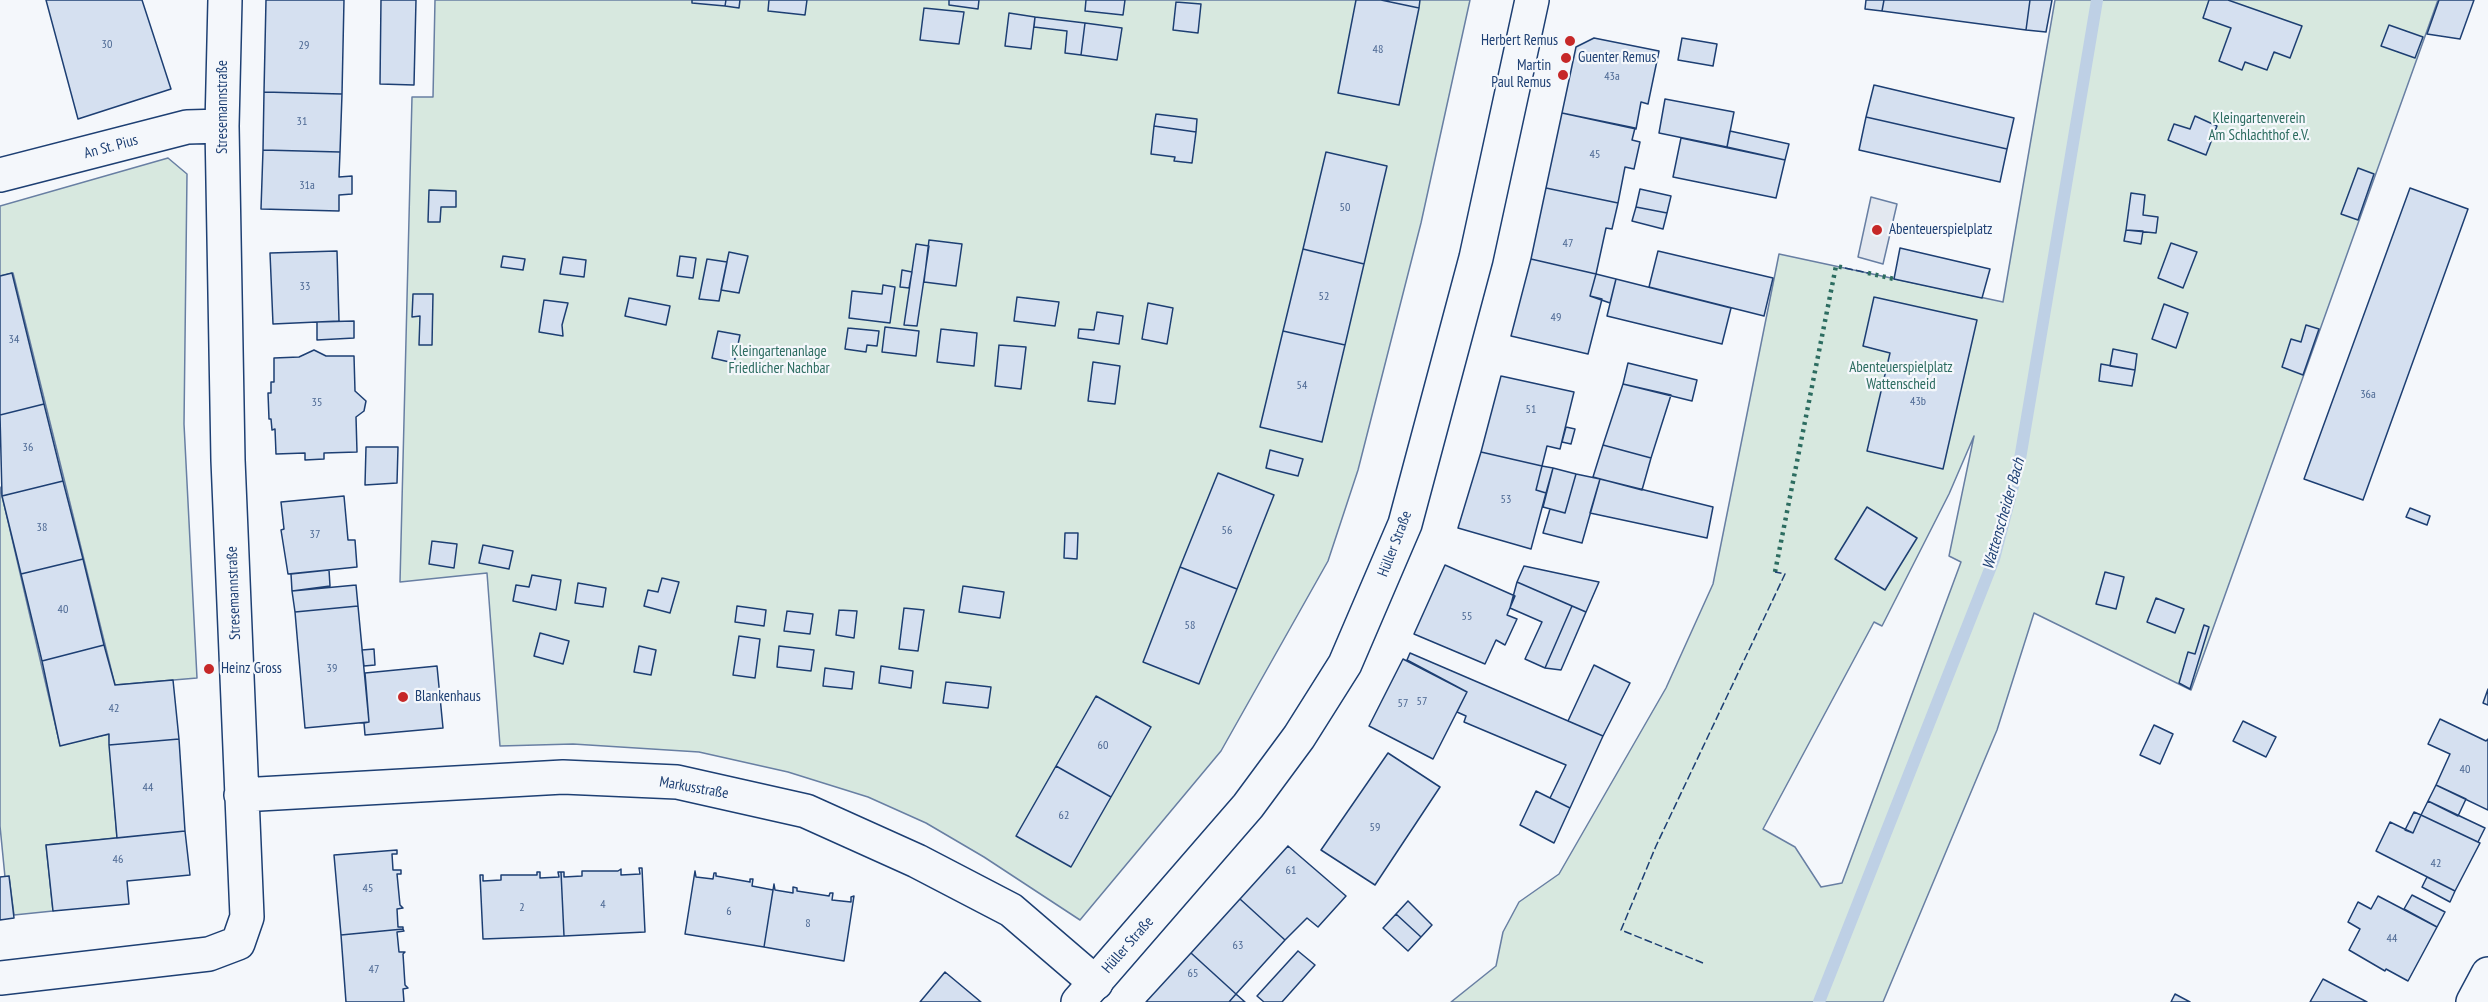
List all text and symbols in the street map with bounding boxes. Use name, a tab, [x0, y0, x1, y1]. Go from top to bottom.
place label: Herbert Remus	[1481, 32, 1558, 50]
marker: Herbert Remus	[1563, 34, 1577, 48]
house number: 30	[102, 38, 112, 52]
house number: 29	[299, 39, 309, 53]
house number: 48	[1373, 43, 1383, 57]
place label: Guenter Remus	[1578, 49, 1656, 67]
marker: Guenter Remus	[1559, 51, 1573, 65]
place label: Martin Paul Remus	[1491, 57, 1551, 92]
street label: Stresemannstraße	[214, 60, 232, 154]
marker: Martin Paul Remus	[1556, 68, 1570, 82]
house number: 43a	[1604, 70, 1620, 84]
park label: Kleingartenverein Am Schlachthof e.V.	[2209, 110, 2309, 145]
house number: 31	[297, 115, 307, 129]
street label: An St. Pius	[82, 131, 140, 163]
house number: 45	[1590, 148, 1600, 162]
house number: 31a	[299, 179, 315, 193]
house number: 50	[1340, 201, 1350, 215]
place label: Abenteuerspielplatz	[1889, 221, 1992, 239]
marker: Abenteuerspielplatz	[1870, 223, 1884, 237]
house number: 47	[1563, 237, 1573, 251]
house number: 33	[300, 280, 310, 294]
house number: 52	[1319, 290, 1329, 304]
house number: 49	[1551, 311, 1561, 325]
house number: 34	[9, 333, 19, 347]
park label: Kleingartenanlage Friedlicher Nachbar	[728, 343, 830, 378]
park label: Abenteuerspielplatz Wattenscheid	[1849, 359, 1953, 394]
house number: 54	[1297, 379, 1307, 393]
house number: 36a	[2360, 388, 2376, 402]
house number: 43b	[1910, 395, 1926, 409]
house number: 35	[312, 396, 322, 410]
house number: 51	[1526, 403, 1536, 417]
house number: 36	[23, 441, 33, 455]
water label: Wattenscheider Bach	[1979, 456, 2029, 572]
house number: 53	[1501, 493, 1511, 507]
street label: Hüller Straße	[1374, 508, 1416, 580]
house number: 38	[37, 521, 47, 535]
house number: 56	[1222, 524, 1232, 538]
house number: 37	[310, 528, 320, 542]
street label: Stresemannstraße	[223, 546, 245, 640]
house number: 40	[58, 603, 68, 617]
house number: 55	[1462, 610, 1472, 624]
house number: 58	[1185, 619, 1195, 633]
place label: Heinz Gross	[221, 660, 282, 678]
marker: Heinz Gross	[202, 662, 216, 676]
house number: 39	[327, 662, 337, 676]
place label: Blankenhaus	[415, 688, 481, 706]
marker: Blankenhaus	[396, 690, 410, 704]
house number: 57	[1417, 695, 1427, 709]
house number: 57	[1398, 697, 1408, 711]
house number: 42	[109, 702, 119, 716]
house number: 60	[1098, 739, 1108, 753]
house number: 40	[2460, 763, 2470, 777]
street label: Markusstraße	[658, 773, 730, 803]
house number: 44	[143, 781, 153, 795]
house number: 62	[1059, 809, 1069, 823]
house number: 59	[1370, 821, 1380, 835]
house number: 46	[113, 853, 123, 867]
house number: 42	[2431, 857, 2441, 871]
house number: 61	[1286, 864, 1296, 878]
house number: 45	[363, 882, 373, 896]
house number: 4	[600, 898, 606, 912]
house number: 2	[519, 901, 525, 915]
house number: 6	[726, 905, 732, 919]
street label: Hüller Straße	[1099, 913, 1157, 977]
house number: 8	[805, 917, 811, 931]
house number: 44	[2387, 932, 2397, 946]
house number: 63	[1233, 939, 1243, 953]
house number: 47	[369, 963, 379, 977]
house number: 65	[1188, 967, 1198, 981]

